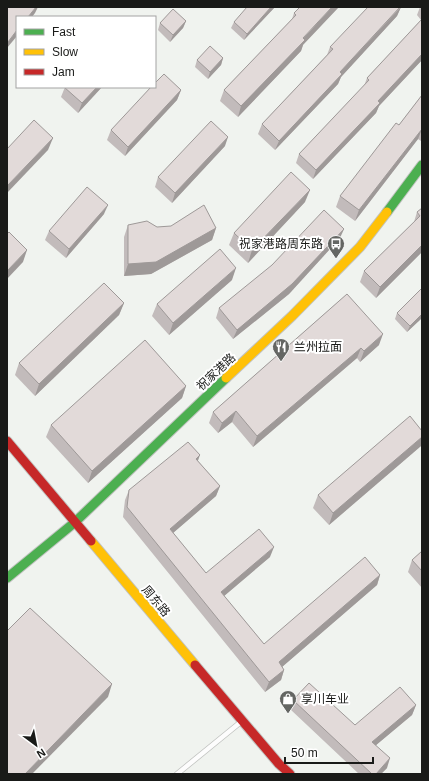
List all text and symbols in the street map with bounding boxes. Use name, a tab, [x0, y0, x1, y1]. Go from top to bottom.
legend	[16, 16, 156, 88]
text: Fast	[52, 25, 76, 39]
text: Slow	[52, 45, 78, 59]
text: Jam	[52, 65, 75, 79]
bus stop icon: 祝家港路周东路	[326, 234, 346, 259]
place label: 祝家港路周东路	[239, 237, 323, 251]
restaurant icon: 兰州拉面	[271, 337, 291, 362]
place label: 兰州拉面	[294, 340, 342, 354]
street label: 祝家港路	[194, 351, 238, 393]
street label: 周东路	[139, 583, 173, 619]
shop icon: 享川车业	[278, 689, 298, 714]
place label: 享川车业	[301, 692, 349, 706]
north arrow	[16, 725, 56, 765]
scale bar	[285, 739, 373, 765]
text: N	[35, 746, 48, 761]
text: 50 m	[291, 746, 318, 760]

